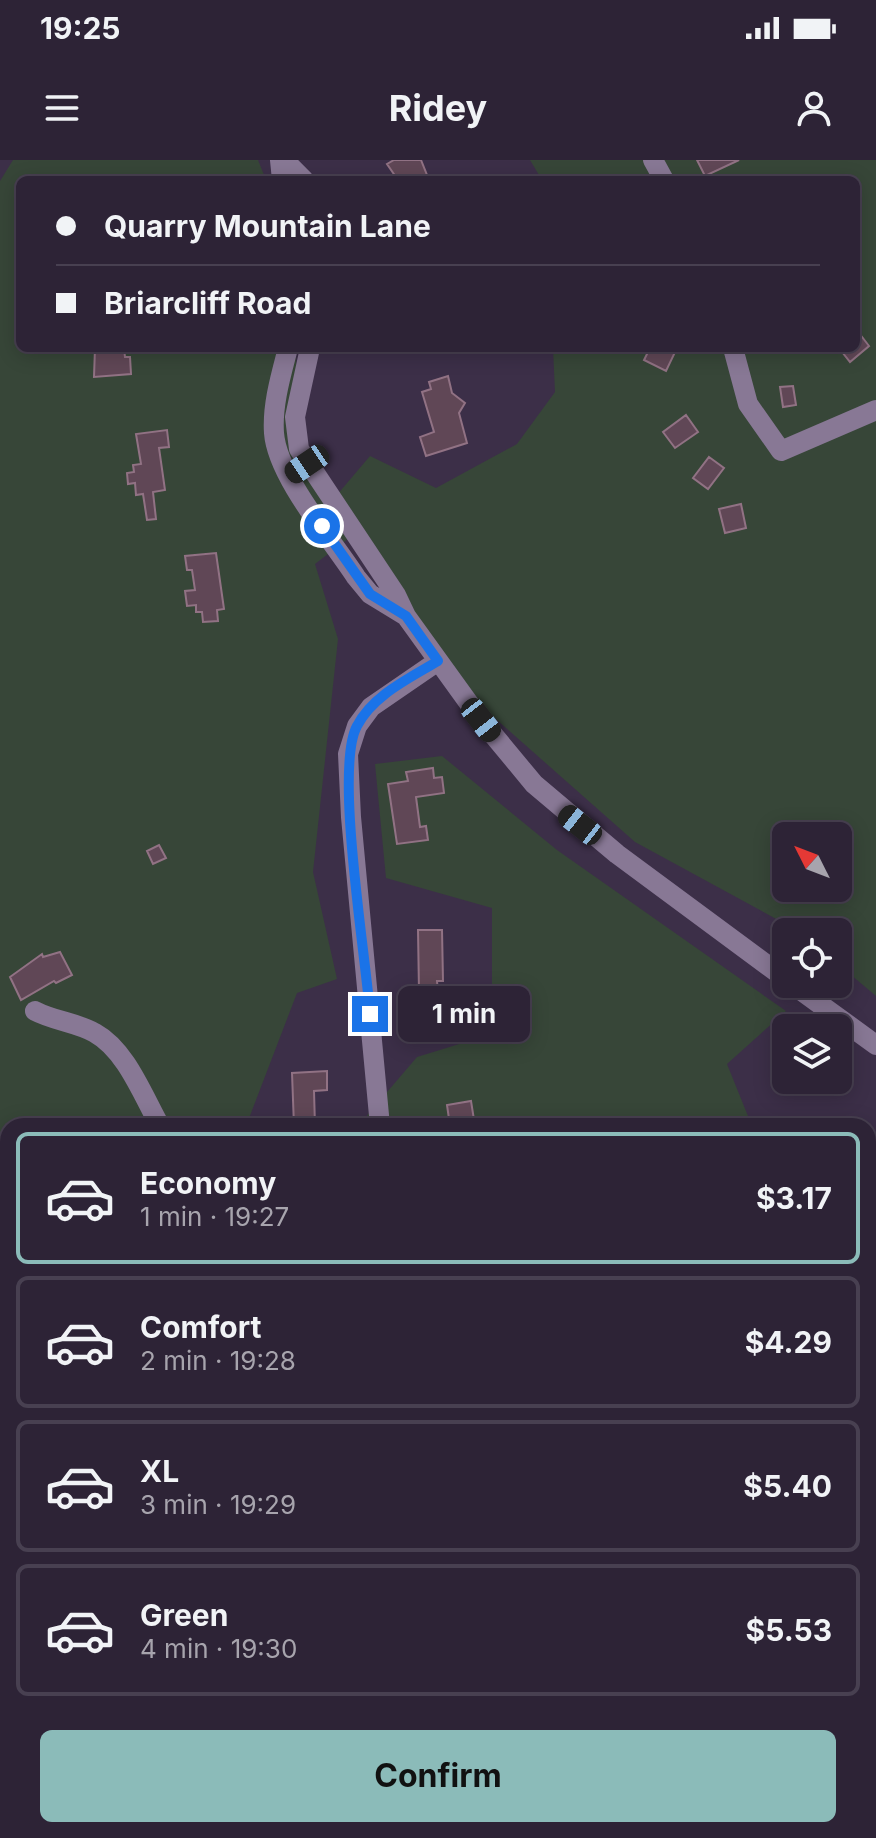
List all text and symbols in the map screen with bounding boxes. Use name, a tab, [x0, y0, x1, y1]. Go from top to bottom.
text: 19:25	[40, 10, 121, 46]
icon: menu	[40, 86, 84, 130]
text: Ridey	[389, 86, 487, 130]
icon: person	[792, 86, 836, 130]
text: Quarry Mountain Lane	[104, 208, 431, 244]
text: Briarcliff Road	[104, 285, 311, 321]
car	[280, 441, 334, 487]
route start	[304, 508, 340, 544]
car	[457, 694, 505, 746]
car	[554, 801, 606, 849]
north arrow	[772, 822, 852, 902]
map controls	[772, 822, 852, 1094]
button: locate	[772, 918, 852, 998]
callout: 1 min	[398, 986, 530, 1042]
route end	[352, 996, 388, 1032]
text: 1 min	[432, 998, 496, 1029]
button: layers	[772, 1014, 852, 1094]
icon: car	[44, 1162, 116, 1234]
text: Economy	[140, 1165, 276, 1201]
text: $3.17	[756, 1180, 832, 1216]
text: 1 min · 19:27	[140, 1201, 289, 1232]
icon: car	[44, 1306, 116, 1378]
text: Comfort	[140, 1309, 261, 1345]
text: $4.29	[745, 1324, 832, 1360]
text: 2 min · 19:28	[140, 1345, 296, 1376]
icon: car	[44, 1450, 116, 1522]
text: XL	[140, 1453, 179, 1489]
text: $5.40	[743, 1468, 832, 1504]
text: 3 min · 19:29	[140, 1489, 296, 1520]
icon: car	[44, 1594, 116, 1666]
text: Green	[140, 1597, 228, 1633]
text: $5.53	[746, 1612, 832, 1648]
text: 4 min · 19:30	[140, 1633, 297, 1664]
button: Confirm	[40, 1730, 836, 1822]

